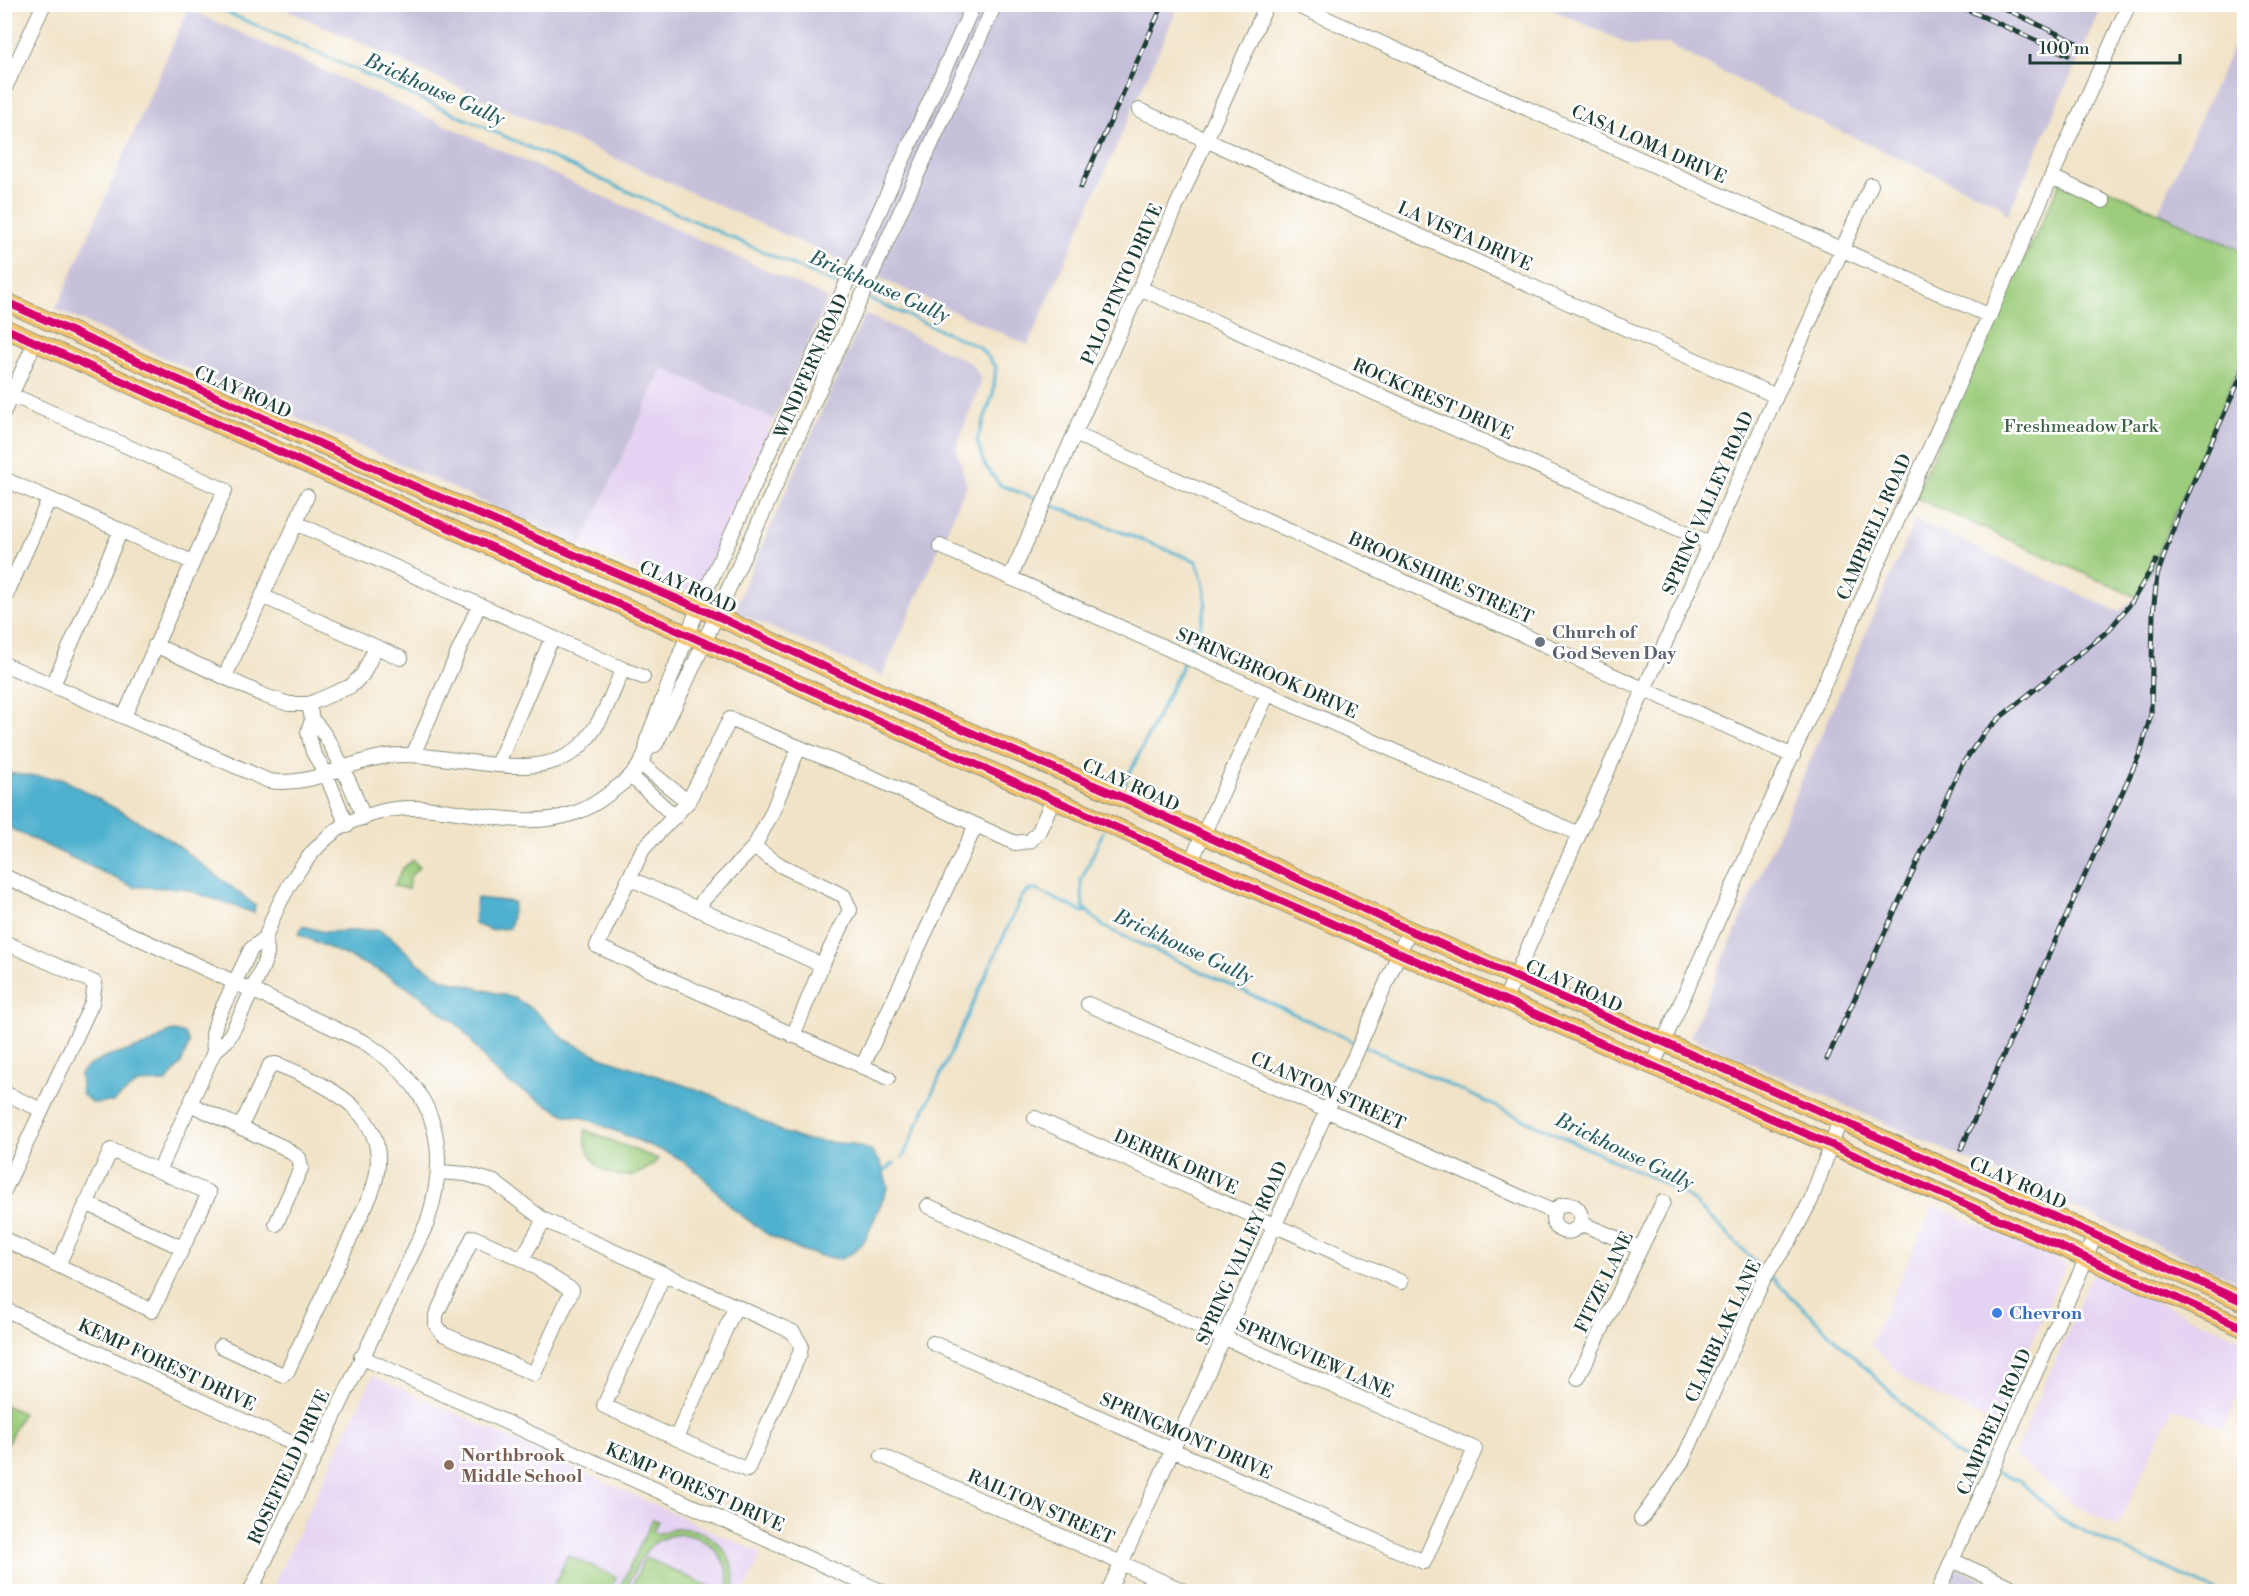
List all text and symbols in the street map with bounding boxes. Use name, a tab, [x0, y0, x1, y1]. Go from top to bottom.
scale bar	[2030, 27, 2180, 65]
text: 100 m	[2039, 37, 2090, 60]
water label: Brickhouse Gully	[359, 48, 509, 133]
street label: CASA LOMA DRIVE	[1568, 100, 1730, 189]
street label: LA VISTA DRIVE	[1394, 196, 1536, 277]
street label: PALO PINTO DRIVE	[1077, 200, 1168, 368]
water label: Brickhouse Gully	[804, 245, 954, 330]
street label: WINDFERN ROAD	[769, 290, 854, 443]
street label: ROCKCREST DRIVE	[1349, 354, 1517, 445]
street label: CLAY ROAD	[191, 361, 295, 424]
street label: SPRING VALLEY ROAD	[1658, 408, 1759, 599]
park label: Freshmeadow Park	[2004, 415, 2160, 438]
street label: CAMPBELL ROAD	[1832, 450, 1917, 604]
street label: BROOKSHIRE STREET	[1344, 527, 1537, 630]
street label: CLAY ROAD	[636, 556, 740, 619]
place label: Church of God Seven Day	[1552, 621, 1677, 665]
street label: SPRINGBROOK DRIVE	[1172, 623, 1361, 724]
marker: Church of God Seven Day	[1533, 635, 1547, 649]
street label: CLAY ROAD	[1079, 754, 1183, 817]
water label: Brickhouse Gully	[1109, 904, 1258, 991]
street label: CLAY ROAD	[1522, 955, 1626, 1018]
street label: CLANTON STREET	[1247, 1047, 1409, 1136]
water label: Brickhouse Gully	[1550, 1108, 1698, 1197]
street label: DERRIK DRIVE	[1110, 1125, 1241, 1200]
street label: CLAY ROAD	[1966, 1152, 2070, 1215]
street label: SPRING VALLEY ROAD	[1192, 1158, 1293, 1349]
street label: FITZE LANE	[1570, 1228, 1639, 1337]
street label: CLARBLAK LANE	[1680, 1256, 1767, 1406]
place label: Chevron	[2009, 1302, 2082, 1325]
marker: Chevron	[1990, 1306, 2004, 1320]
street label: SPRINGVIEW LANE	[1233, 1313, 1397, 1403]
street label: KEMP FOREST DRIVE	[74, 1314, 259, 1417]
street label: CAMPBELL ROAD	[1952, 1345, 2037, 1499]
street label: ROSEFIELD DRIVE	[243, 1386, 335, 1548]
street label: SPRINGMONT DRIVE	[1096, 1388, 1276, 1485]
street label: KEMP FOREST DRIVE	[602, 1438, 788, 1537]
place label: Northbrook Middle School	[461, 1444, 582, 1488]
marker: Northbrook Middle School	[442, 1458, 456, 1472]
street label: RAILTON STREET	[964, 1465, 1118, 1550]

